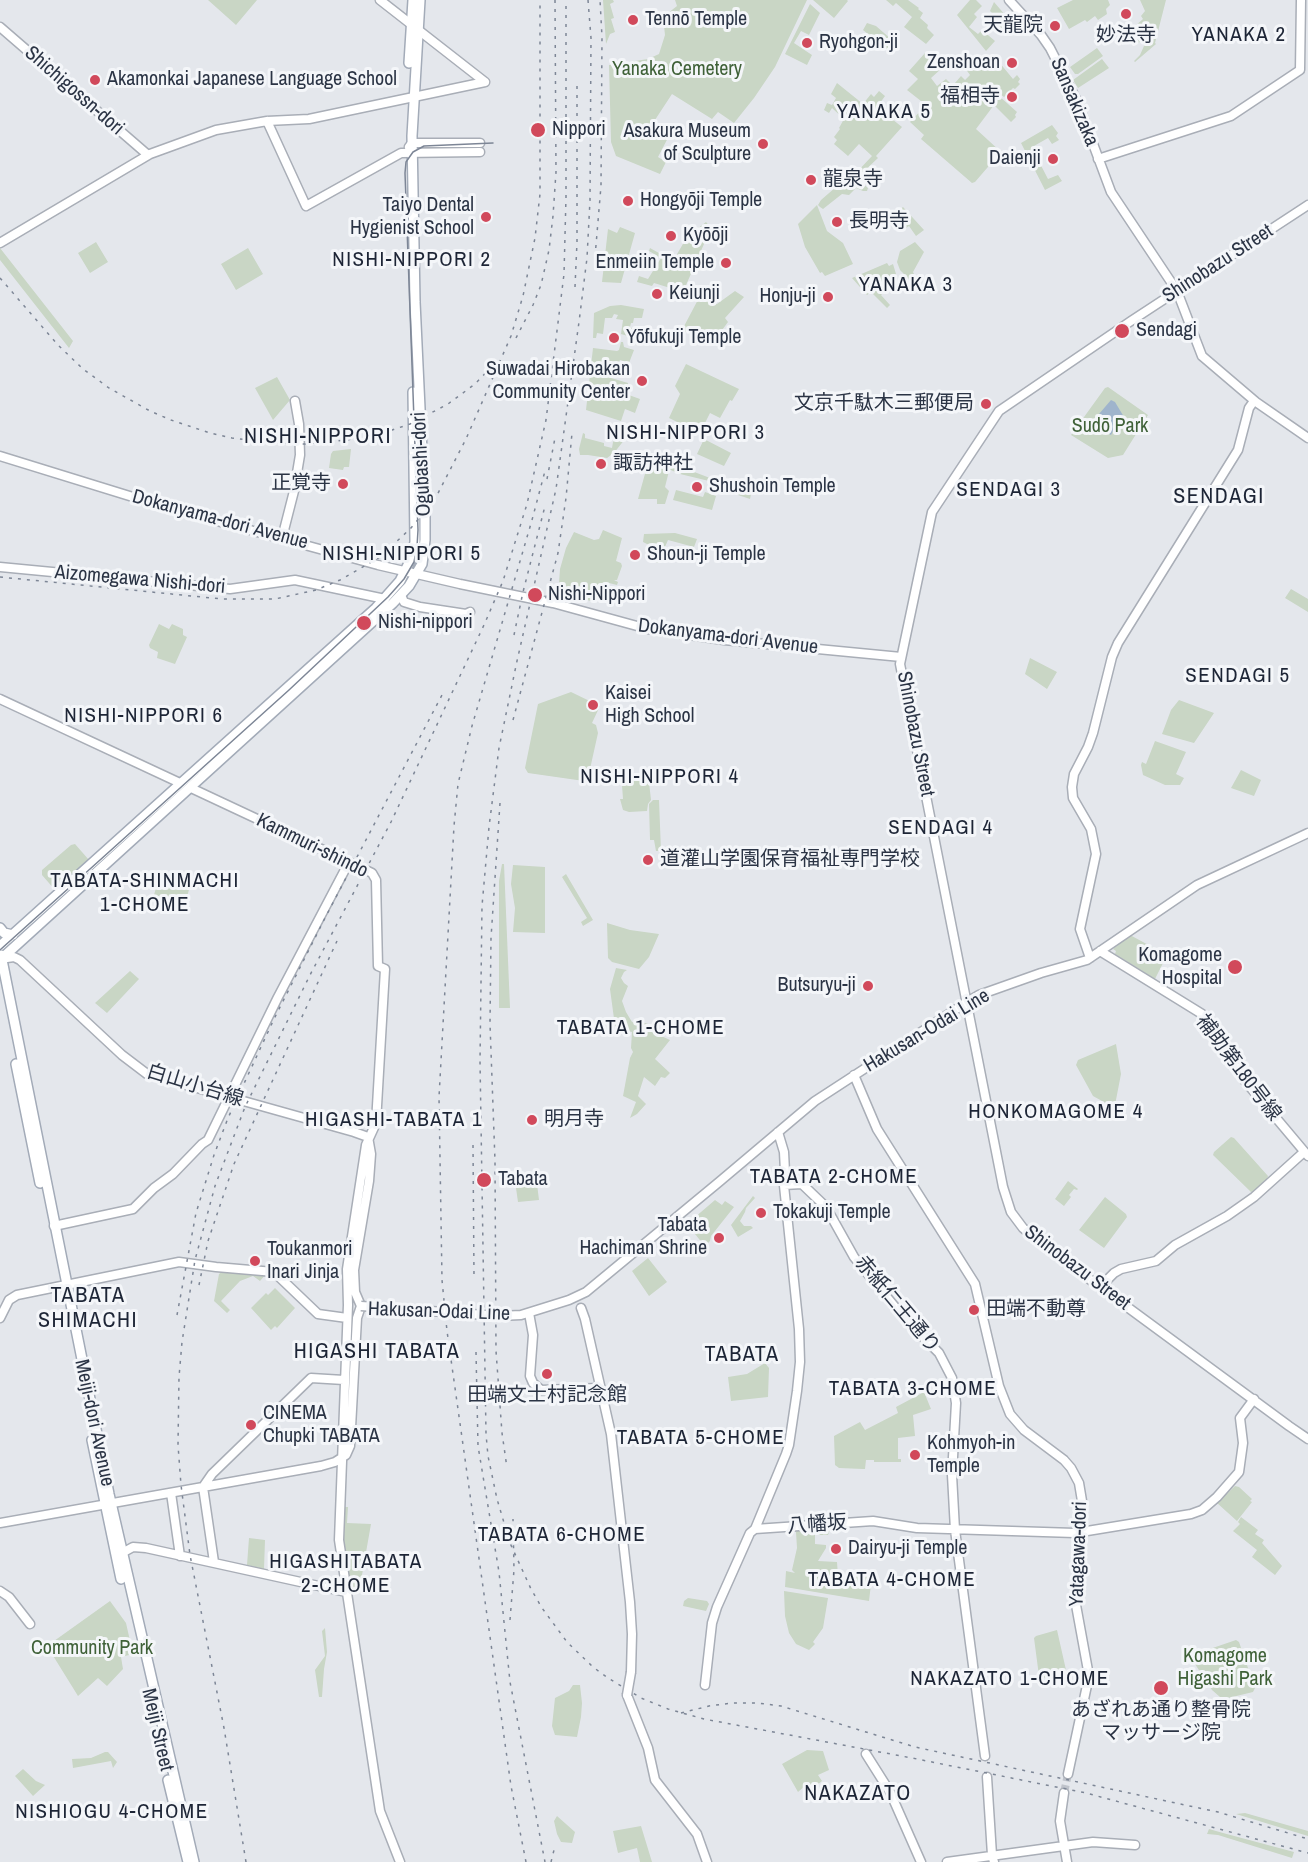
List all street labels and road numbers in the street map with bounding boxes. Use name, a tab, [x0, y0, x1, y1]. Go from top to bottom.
street label: Shichigossn-dori	[19, 41, 129, 141]
street label: Sansakizaka	[1045, 54, 1103, 150]
street label: Shinobazu Street	[1158, 219, 1278, 309]
street label: Ogubashi-dori	[407, 411, 437, 517]
street label: Dokanyama-dori Avenue	[129, 485, 311, 555]
street label: Aizomegawa Nishi-dori	[54, 561, 226, 599]
street label: Dokanyama-dori Avenue	[637, 614, 819, 660]
street label: Shinobazu Street	[891, 670, 939, 798]
street label: Kammuri-shindo	[252, 809, 372, 883]
street label: Hakusan-Odai Line	[860, 984, 994, 1078]
street label: 補助第180号線	[1190, 1010, 1286, 1126]
street label: 白山小台線	[144, 1060, 246, 1112]
street label: Shinobazu Street	[1019, 1220, 1135, 1316]
street label: 赤紙仁王通り	[849, 1251, 945, 1359]
street label: Hakusan-Odai Line	[368, 1298, 510, 1326]
street label: Meiji-dori Avenue	[69, 1357, 119, 1489]
street label: Yatagawa-dori	[1065, 1501, 1093, 1607]
street label: 八幡坂	[786, 1511, 848, 1539]
street label: Meiji Street	[136, 1686, 178, 1774]

